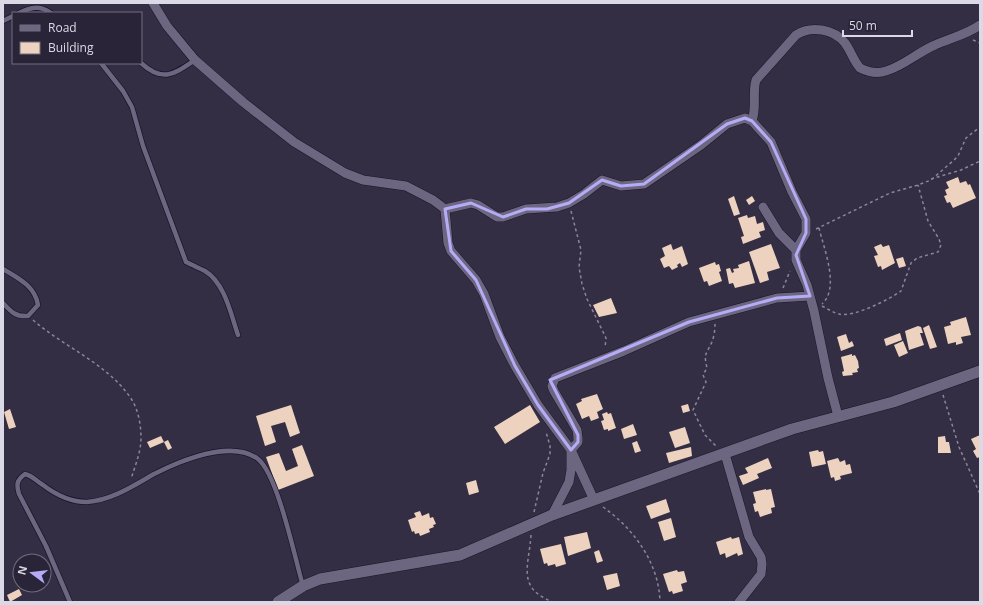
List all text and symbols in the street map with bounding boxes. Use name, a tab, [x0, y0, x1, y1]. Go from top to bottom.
legend	[12, 12, 142, 64]
scale bar	[843, 12, 912, 38]
text: 50 m	[849, 17, 877, 34]
text: Road	[48, 19, 77, 36]
text: Building	[48, 39, 94, 56]
north arrow	[12, 553, 52, 593]
text: N	[13, 564, 30, 577]

